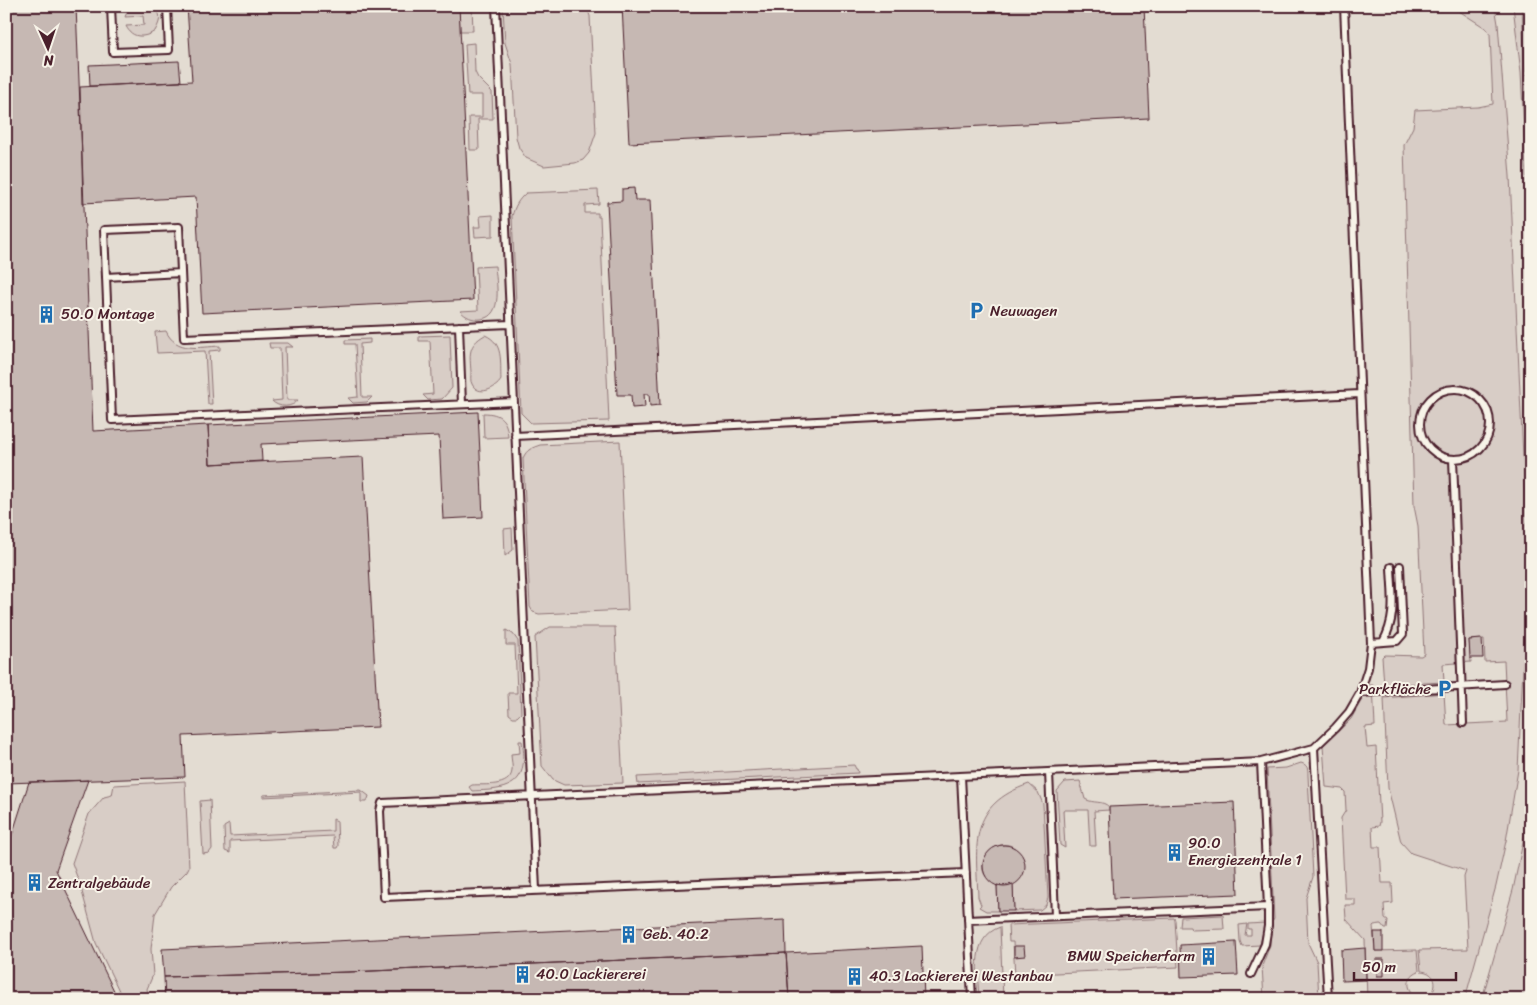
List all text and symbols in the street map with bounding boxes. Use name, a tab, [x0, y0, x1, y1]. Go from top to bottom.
north arrow	[22, 22, 72, 72]
text: N	[43, 48, 55, 73]
place label: Neuwagen	[990, 298, 1057, 324]
place label: 50.0 Montage	[61, 301, 154, 327]
parking icon: Neuwagen	[966, 301, 986, 321]
building icon: 50.0 Montage	[37, 304, 57, 324]
place label: Parkfläche	[1359, 676, 1431, 702]
parking icon: Parkfläche	[1435, 679, 1455, 699]
place label: 90.0 Energiezentrale 1	[1188, 830, 1302, 873]
building icon: 90.0 Energiezentrale 1	[1164, 842, 1184, 862]
place label: Zentralgebäude	[48, 870, 151, 896]
building icon: Zentralgebäude	[24, 873, 44, 893]
place label: Geb. 40.2	[643, 921, 709, 947]
building icon: Geb. 40.2	[619, 924, 639, 944]
place label: BMW Speicherfarm	[1067, 943, 1195, 969]
building icon: BMW Speicherfarm	[1199, 946, 1219, 966]
scale bar	[1354, 950, 1457, 982]
text: 50 m	[1362, 954, 1397, 980]
place label: 40.0 Lackiererei	[536, 961, 647, 987]
place label: 40.3 Lackiererei Westanbau	[869, 963, 1053, 989]
building icon: 40.0 Lackiererei	[512, 964, 532, 984]
building icon: 40.3 Lackiererei Westanbau	[845, 966, 865, 986]

